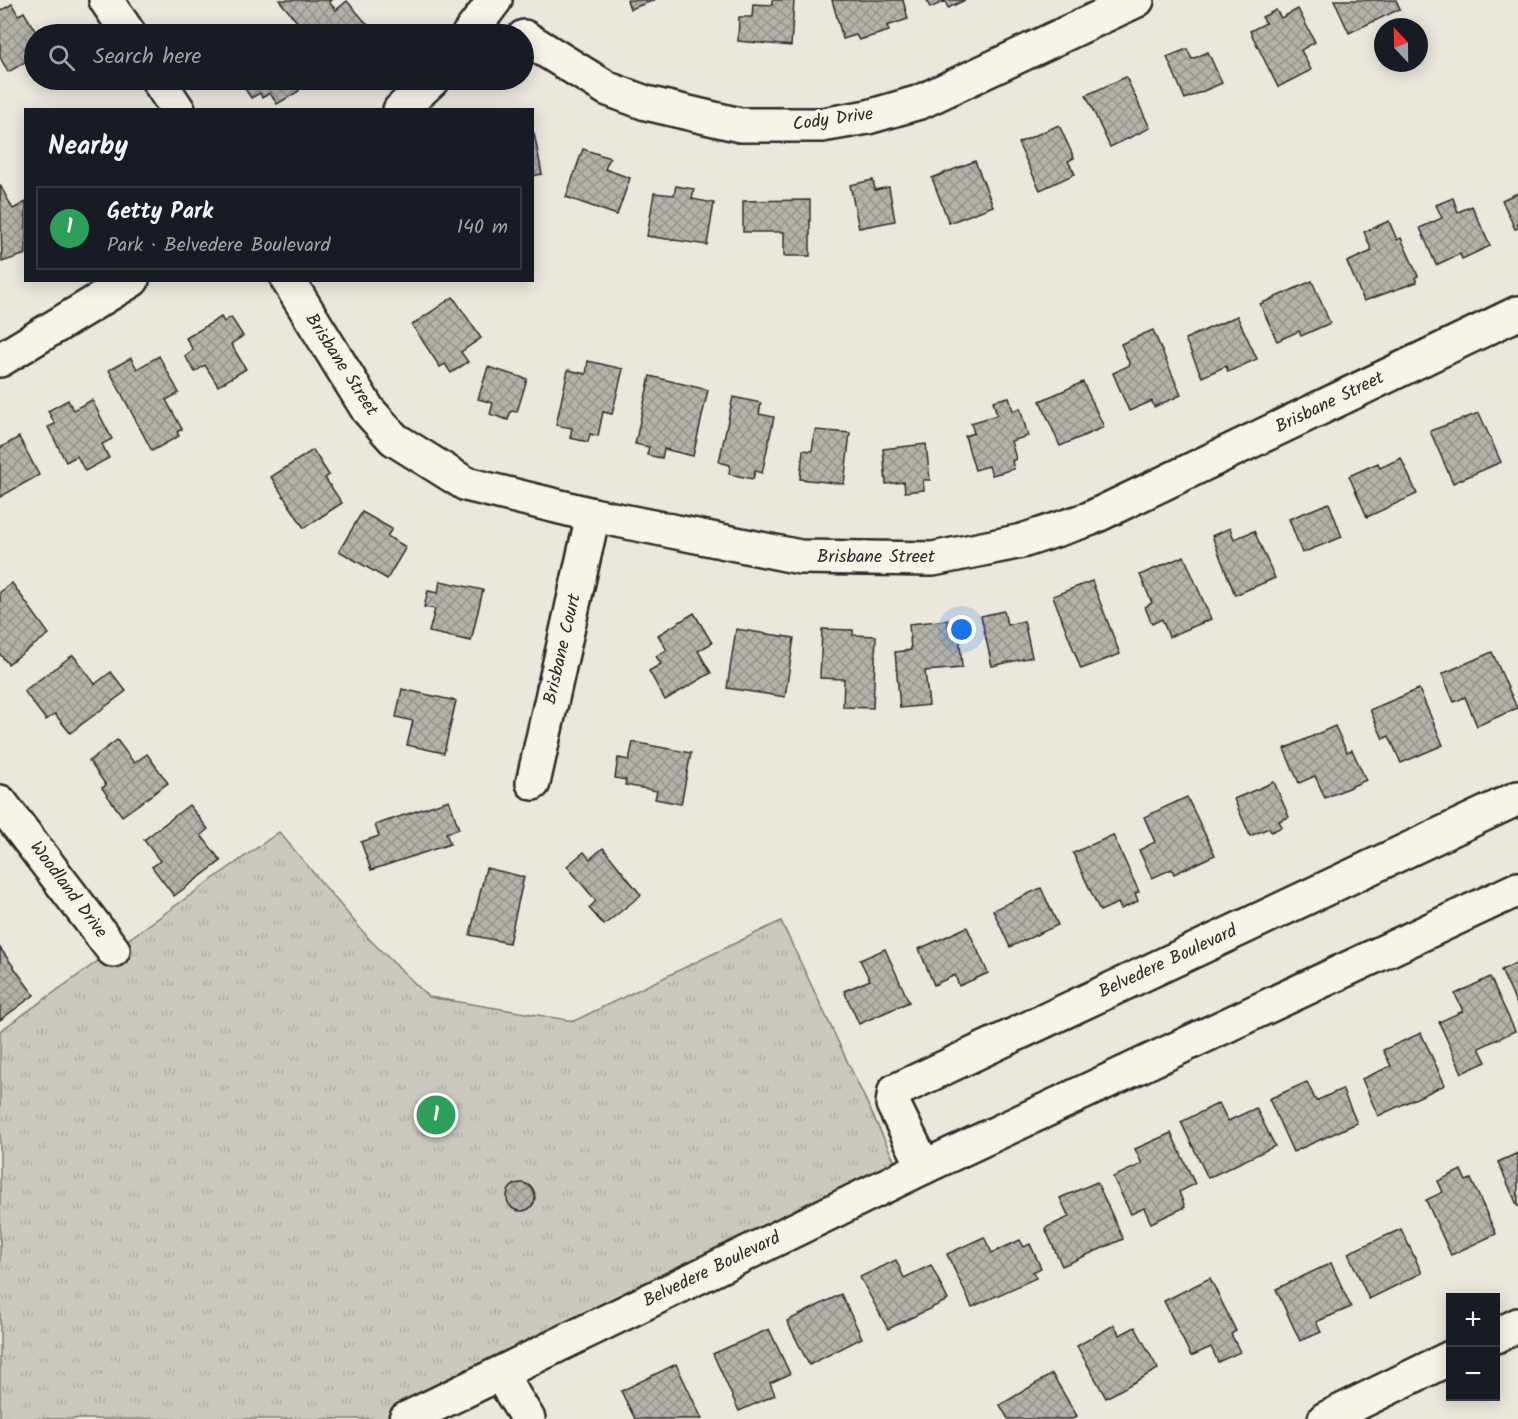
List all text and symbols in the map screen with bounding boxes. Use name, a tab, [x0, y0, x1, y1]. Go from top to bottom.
north arrow	[1374, 18, 1428, 72]
search box	[24, 24, 534, 90]
text: Search here	[93, 40, 201, 75]
icon: search	[45, 41, 78, 74]
street label: Cody Drive	[791, 100, 875, 140]
text: Nearby	[48, 126, 128, 168]
text: Getty Park	[107, 195, 213, 230]
text: 1	[66, 212, 73, 244]
text: 140 m	[457, 212, 508, 244]
text: Park · Belvedere Boulevard	[107, 230, 330, 262]
street label: Brisbane Street	[297, 308, 386, 423]
street label: Brisbane Street	[1271, 364, 1390, 442]
street label: Brisbane Street	[817, 543, 936, 572]
street label: Brisbane Court	[536, 590, 590, 707]
your location	[947, 615, 976, 644]
street label: Woodland Drive	[22, 835, 114, 945]
street label: Belvedere Boulevard	[1094, 917, 1243, 1007]
pin: 1	[416, 1092, 456, 1138]
street label: Belvedere Boulevard	[638, 1224, 787, 1316]
map controls	[1446, 1293, 1500, 1401]
button: +	[1446, 1293, 1500, 1347]
button: −	[1446, 1347, 1500, 1401]

